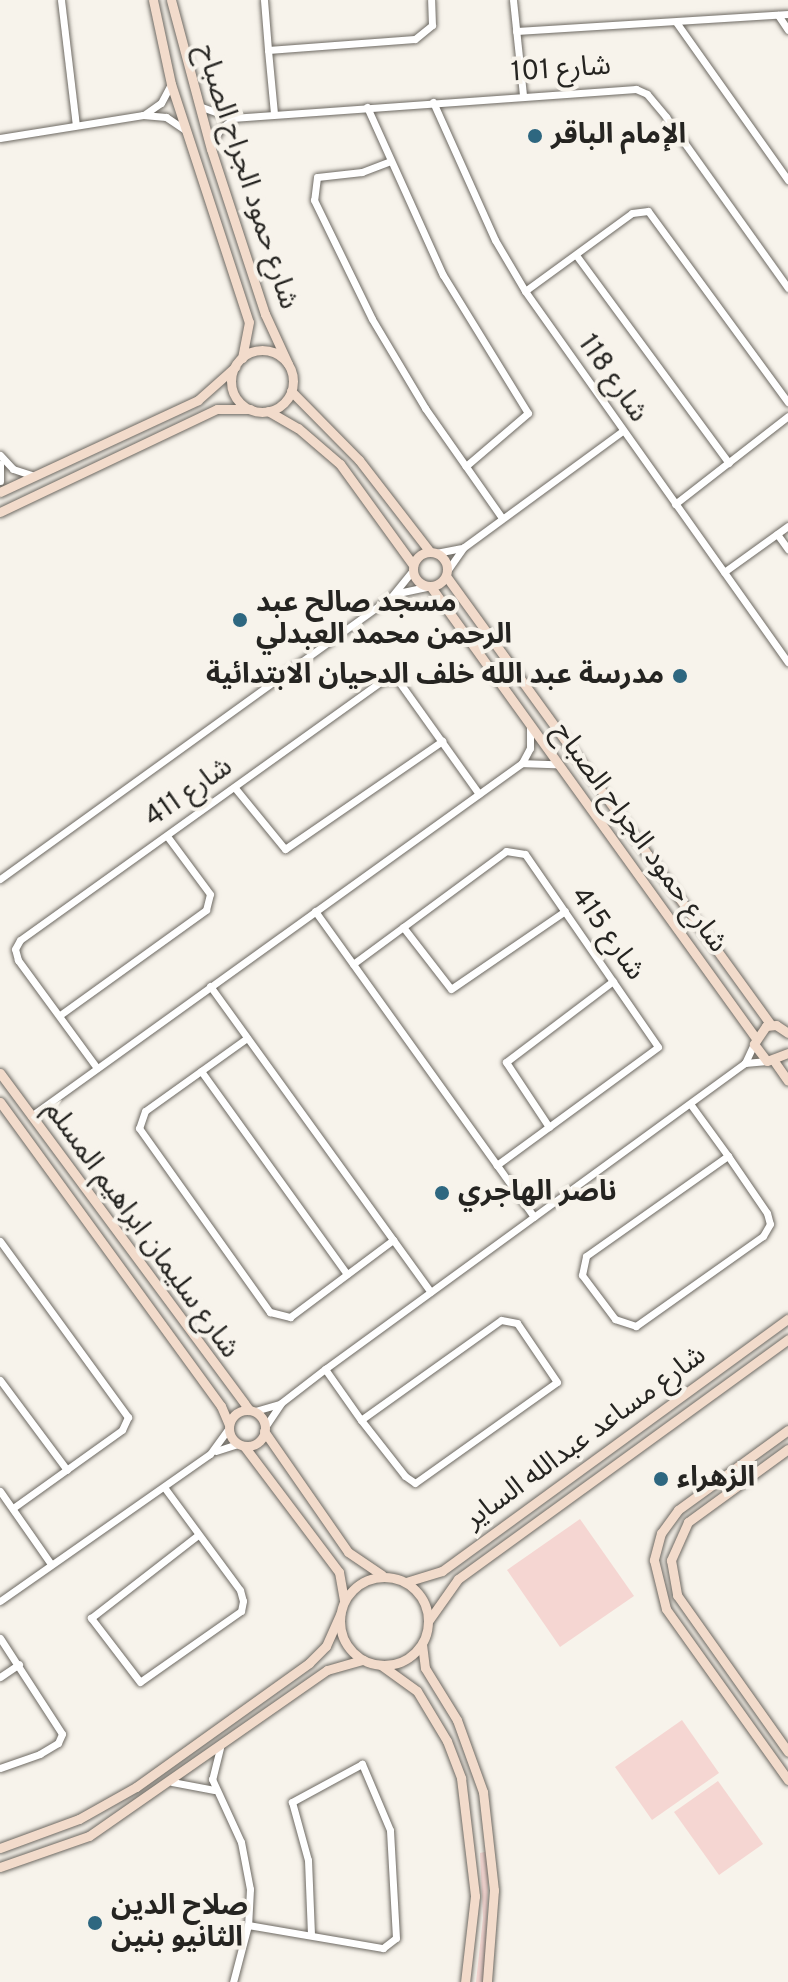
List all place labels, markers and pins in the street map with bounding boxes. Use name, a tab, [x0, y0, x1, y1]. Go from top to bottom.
place label: الإمام الباقر	[551, 119, 686, 153]
marker: الإمام الباقر	[526, 127, 544, 145]
place label: مسجد صالح عبد الرحمن محمد العبدلي	[256, 587, 512, 653]
marker: مسجد صالح عبد الرحمن محمد العبدلي	[231, 611, 249, 629]
place label: مدرسة عبد الله خلف الدحيان الابتدائية	[206, 659, 664, 693]
marker: مدرسة عبد الله خلف الدحيان الابتدائية	[671, 667, 689, 685]
place label: ناصر الهاجري	[458, 1176, 617, 1210]
marker: ناصر الهاجري	[433, 1184, 451, 1202]
place label: الزهراء	[677, 1462, 755, 1496]
marker: الزهراء	[652, 1470, 670, 1488]
place label: صلاح الدين الثانيو بنين	[111, 1890, 248, 1956]
marker: صلاح الدين الثانيو بنين	[86, 1914, 104, 1932]

